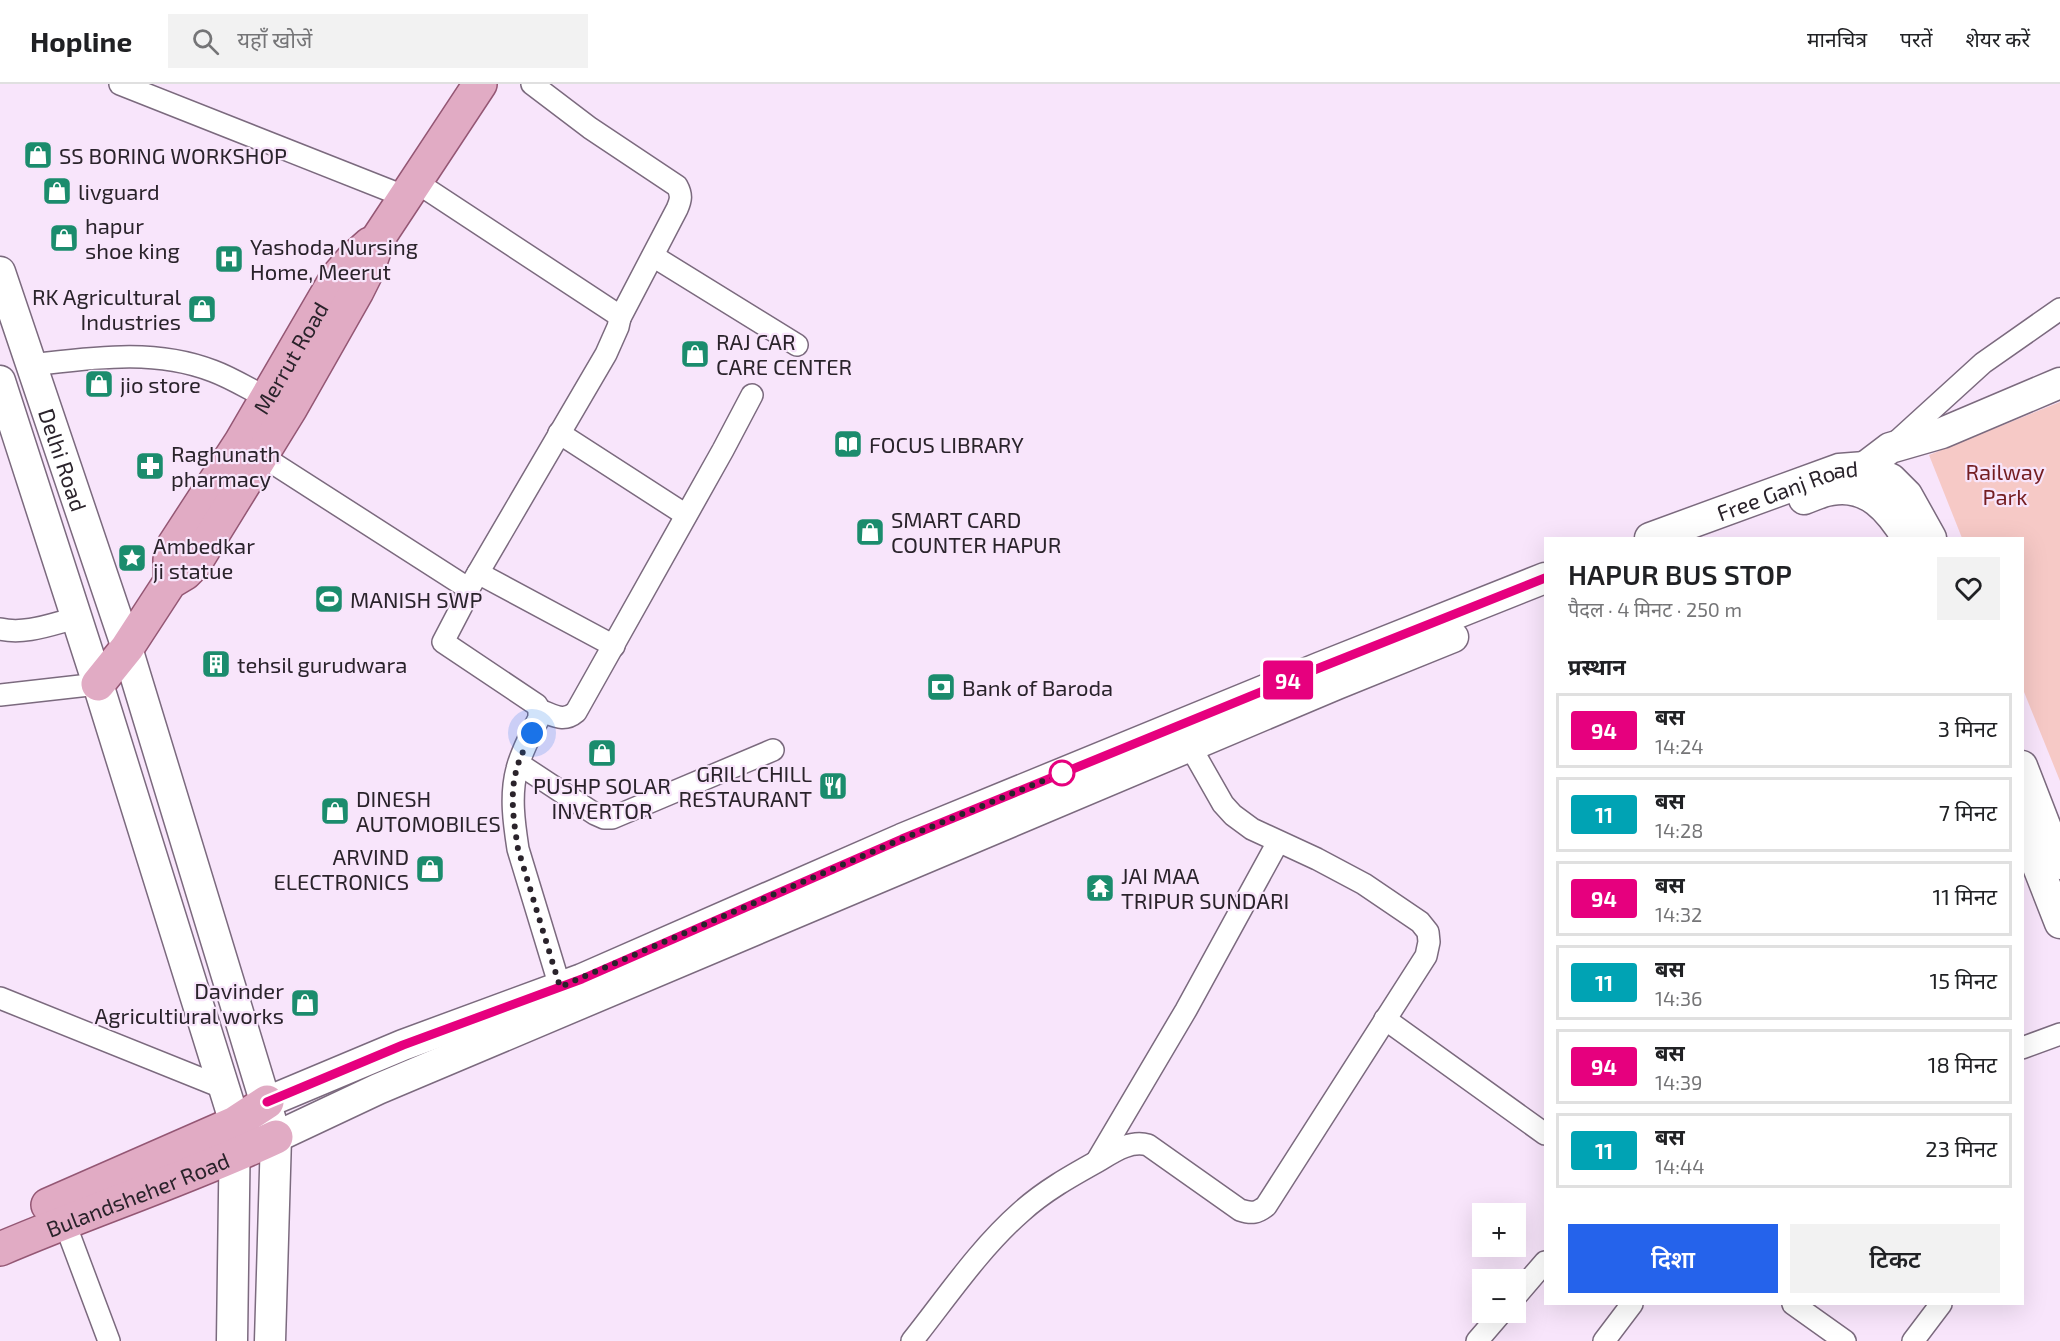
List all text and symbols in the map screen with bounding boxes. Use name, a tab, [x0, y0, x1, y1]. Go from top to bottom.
search box	[168, 14, 588, 68]
text: Hopline	[30, 24, 132, 58]
icon: search	[189, 25, 222, 58]
text: यहाँ खोजें	[237, 26, 312, 52]
text: मानचित्र	[1807, 26, 1867, 51]
text: परतें	[1900, 26, 1933, 51]
text: शेयर करें	[1966, 26, 2030, 51]
shop icon: SS BORING WORKSHOP	[22, 139, 54, 171]
place label: SS BORING WORKSHOP	[59, 142, 287, 168]
shop icon: livguard	[41, 175, 73, 207]
place label: livguard	[78, 178, 160, 204]
place label: hapur shoe king	[85, 212, 180, 263]
shop icon: hapur shoe king	[48, 222, 80, 254]
place label: Yashoda Nursing Home, Meerut	[250, 233, 418, 284]
hospital icon: Yashoda Nursing Home, Meerut	[213, 243, 245, 275]
place label: RK Agricultural Industries	[32, 283, 181, 334]
shop icon: RK Agricultural Industries	[186, 293, 218, 325]
street label: Merrut Road	[247, 297, 333, 418]
place label: RAJ CAR CARE CENTER	[716, 328, 852, 379]
shop icon: RAJ CAR CARE CENTER	[679, 338, 711, 370]
shop icon: jio store	[83, 368, 115, 400]
place label: jio store	[120, 371, 201, 398]
street label: Delhi Road	[34, 405, 93, 514]
library icon: FOCUS LIBRARY	[832, 428, 864, 460]
place label: FOCUS LIBRARY	[869, 431, 1024, 457]
place label: Raghunath pharmacy	[171, 440, 280, 491]
pharmacy icon: Raghunath pharmacy	[134, 450, 166, 482]
street label: Free Ganj Road	[1713, 455, 1859, 526]
park label: Railway Park	[1965, 458, 2045, 509]
place label: SMART CARD COUNTER HAPUR	[891, 506, 1061, 557]
shop icon: SMART CARD COUNTER HAPUR	[854, 516, 886, 548]
place label: Ambedkar ji statue	[153, 532, 255, 584]
place icon: Ambedkar ji statue	[116, 542, 148, 574]
text: HAPUR BUS STOP	[1568, 557, 1792, 591]
button: heart	[1937, 557, 2000, 620]
sports icon: MANISH SWP	[313, 583, 345, 615]
place label: MANISH SWP	[350, 586, 482, 612]
text: पैदल · 4 मिनट · 250 m	[1568, 597, 1742, 621]
building icon: tehsil gurudwara	[200, 648, 232, 680]
place label: tehsil gurudwara	[237, 651, 407, 677]
text: प्रस्थान	[1568, 653, 1626, 679]
line badge: 94	[1261, 660, 1315, 700]
text: 94	[1275, 668, 1301, 693]
bank icon: Bank of Baroda	[925, 671, 957, 703]
place label: Bank of Baroda	[962, 674, 1113, 700]
text: बस	[1655, 703, 1685, 729]
text: 3 मिनट	[1938, 715, 1997, 741]
your location	[517, 718, 547, 748]
text: 94	[1591, 718, 1617, 743]
text: 14:24	[1655, 734, 1704, 758]
shop icon: PUSHP SOLAR INVERTOR	[586, 737, 618, 769]
place label: GRILL CHILL RESTAURANT	[678, 760, 812, 811]
unlabelled marker	[1049, 760, 1075, 786]
restaurant icon: GRILL CHILL RESTAURANT	[817, 770, 849, 802]
place label: PUSHP SOLAR INVERTOR	[533, 772, 671, 823]
place label: DINESH AUTOMOBILES	[356, 785, 501, 836]
text: बस	[1655, 787, 1685, 813]
shop icon: DINESH AUTOMOBILES	[319, 795, 351, 827]
text: 7 मिनट	[1939, 799, 1997, 825]
text: 11	[1595, 802, 1613, 827]
text: 14:28	[1655, 818, 1703, 842]
place label: ARVIND ELECTRONICS	[273, 843, 409, 894]
shop icon: ARVIND ELECTRONICS	[414, 853, 446, 885]
place label: JAI MAA TRIPUR SUNDARI	[1121, 862, 1289, 913]
text: बस	[1655, 871, 1685, 897]
temple icon: JAI MAA TRIPUR SUNDARI	[1084, 872, 1116, 904]
text: 11 मिनट	[1932, 883, 1997, 909]
text: 94	[1591, 886, 1617, 911]
text: 14:32	[1655, 902, 1702, 926]
text: बस	[1655, 955, 1685, 981]
text: 15 मिनट	[1929, 967, 1997, 993]
text: 11	[1595, 970, 1613, 995]
place label: Davinder Agricultiural works	[95, 977, 284, 1028]
text: 14:36	[1655, 986, 1703, 1010]
shop icon: Davinder Agricultiural works	[289, 987, 321, 1019]
text: बस	[1655, 1039, 1685, 1065]
text: 18 मिनट	[1928, 1051, 1997, 1077]
text: 94	[1591, 1054, 1617, 1079]
text: 14:39	[1655, 1070, 1703, 1094]
text: बस	[1655, 1123, 1685, 1149]
text: 23 मिनट	[1925, 1135, 1997, 1161]
text: 11	[1595, 1138, 1613, 1163]
street label: Bulandsheher Road	[42, 1146, 233, 1242]
text: 14:44	[1655, 1154, 1705, 1178]
map controls	[1472, 1203, 1526, 1323]
button: +	[1472, 1203, 1526, 1257]
button: दिशा	[1568, 1224, 1778, 1293]
button: टिकट	[1790, 1224, 2000, 1293]
button: −	[1472, 1269, 1526, 1323]

